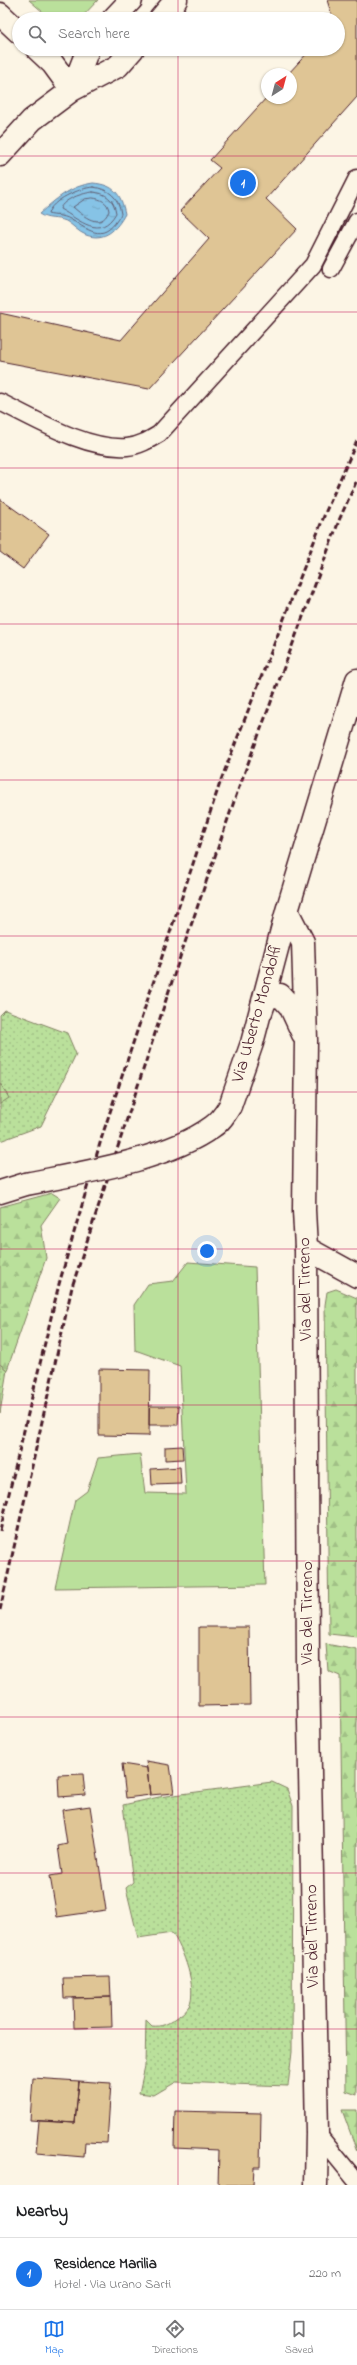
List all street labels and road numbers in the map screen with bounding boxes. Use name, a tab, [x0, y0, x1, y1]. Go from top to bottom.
street label: Via Uberto Mondolfi	[225, 940, 290, 1087]
street label: Via del Tirreno	[292, 1237, 320, 1342]
street label: Via del Tirreno	[295, 1561, 321, 1666]
street label: Via del Tirreno	[299, 1884, 327, 1989]

